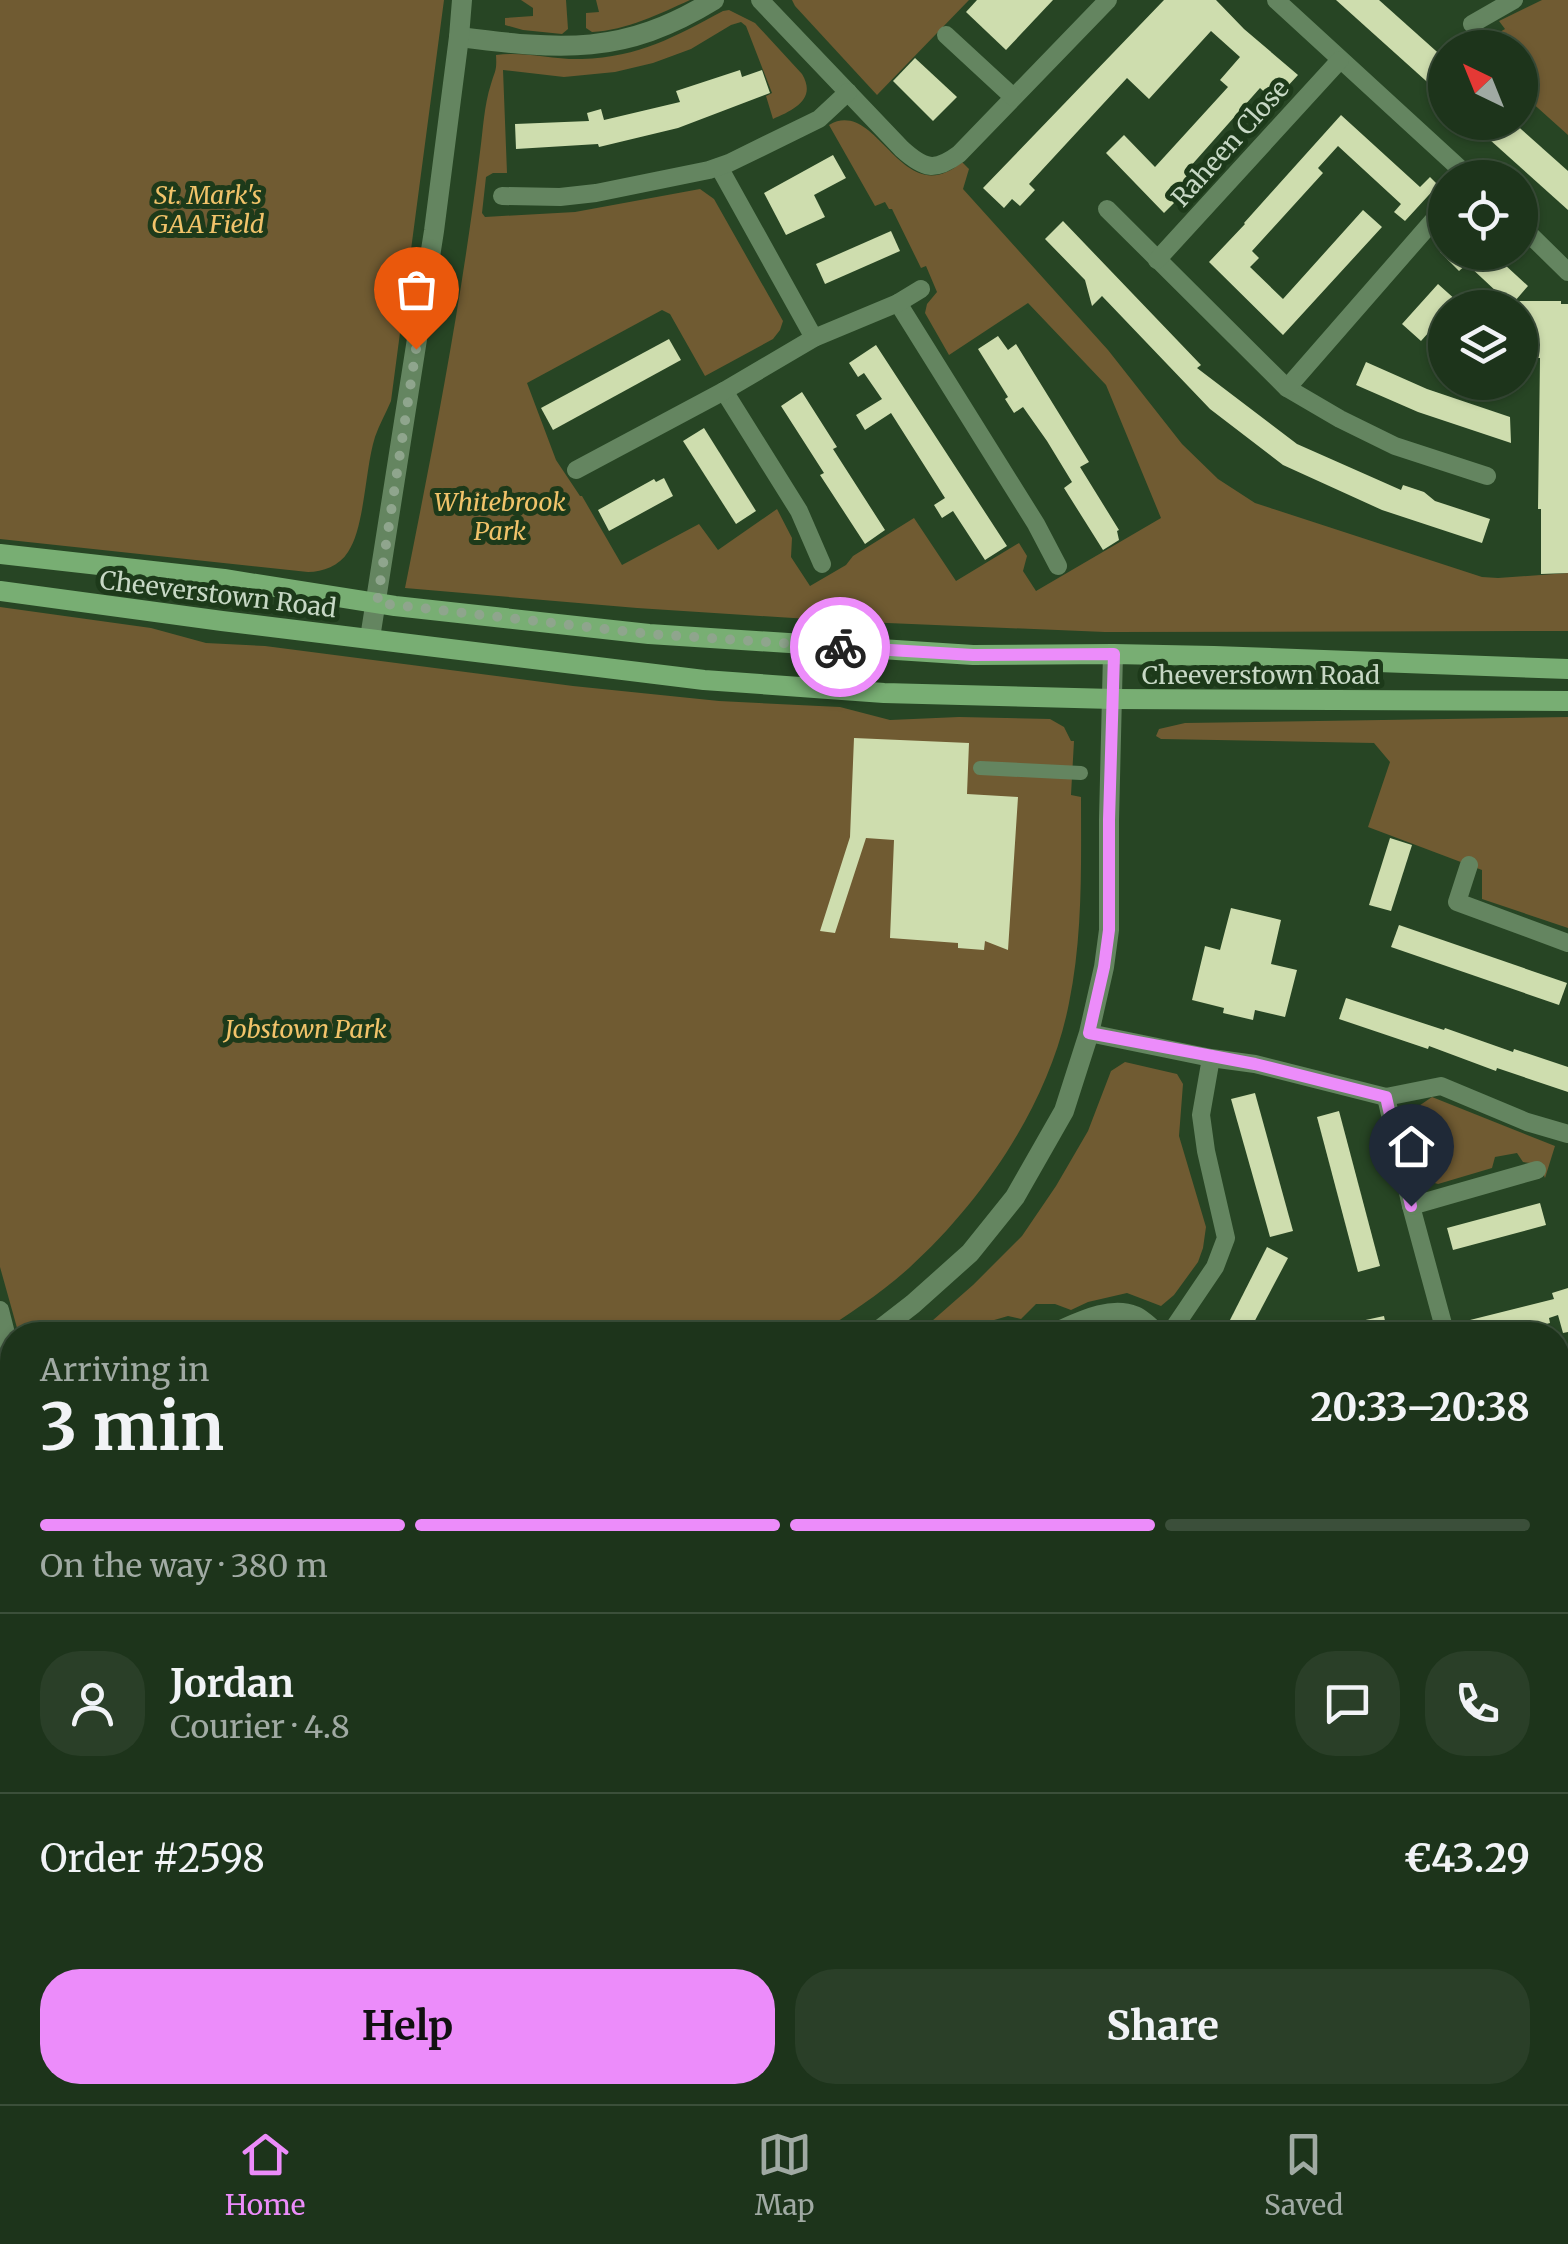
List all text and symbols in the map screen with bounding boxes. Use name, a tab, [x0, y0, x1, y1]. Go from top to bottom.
north arrow	[1428, 30, 1538, 140]
map controls	[1428, 30, 1538, 400]
street label: Raheen Close	[1164, 73, 1296, 213]
button: locate	[1428, 160, 1538, 270]
park label: St. Mark's GAA Field	[152, 179, 265, 240]
pin	[374, 247, 459, 350]
icon: bag	[389, 262, 444, 317]
button: layers	[1428, 290, 1538, 400]
park label: Whitebrook Park	[434, 486, 566, 547]
street label: Cheeverstown Road	[98, 564, 338, 624]
courier	[790, 597, 890, 697]
icon: bike	[813, 620, 868, 675]
street label: Cheeverstown Road	[1142, 659, 1380, 691]
park label: Jobstown Park	[222, 1013, 387, 1045]
pin	[1369, 1104, 1454, 1207]
icon: home	[1384, 1119, 1439, 1174]
text: Arriving in	[40, 1350, 209, 1390]
text: 20:33–20:38	[1311, 1384, 1530, 1431]
text: 3 min	[40, 1386, 224, 1468]
text: On the way · 380 m	[40, 1546, 328, 1586]
button: person	[40, 1651, 145, 1756]
button: chat	[1295, 1651, 1400, 1756]
button: phone	[1425, 1651, 1530, 1756]
text: Jordan	[170, 1660, 294, 1707]
text: Courier · 4.8	[170, 1707, 350, 1747]
text: Order #2598	[40, 1835, 265, 1882]
text: €43.29	[1403, 1835, 1530, 1882]
button: Help	[40, 1969, 775, 2084]
button: Share	[795, 1969, 1530, 2084]
tab: Home	[225, 2127, 305, 2223]
tab: Map	[755, 2127, 815, 2223]
tab: Saved	[1264, 2127, 1343, 2223]

